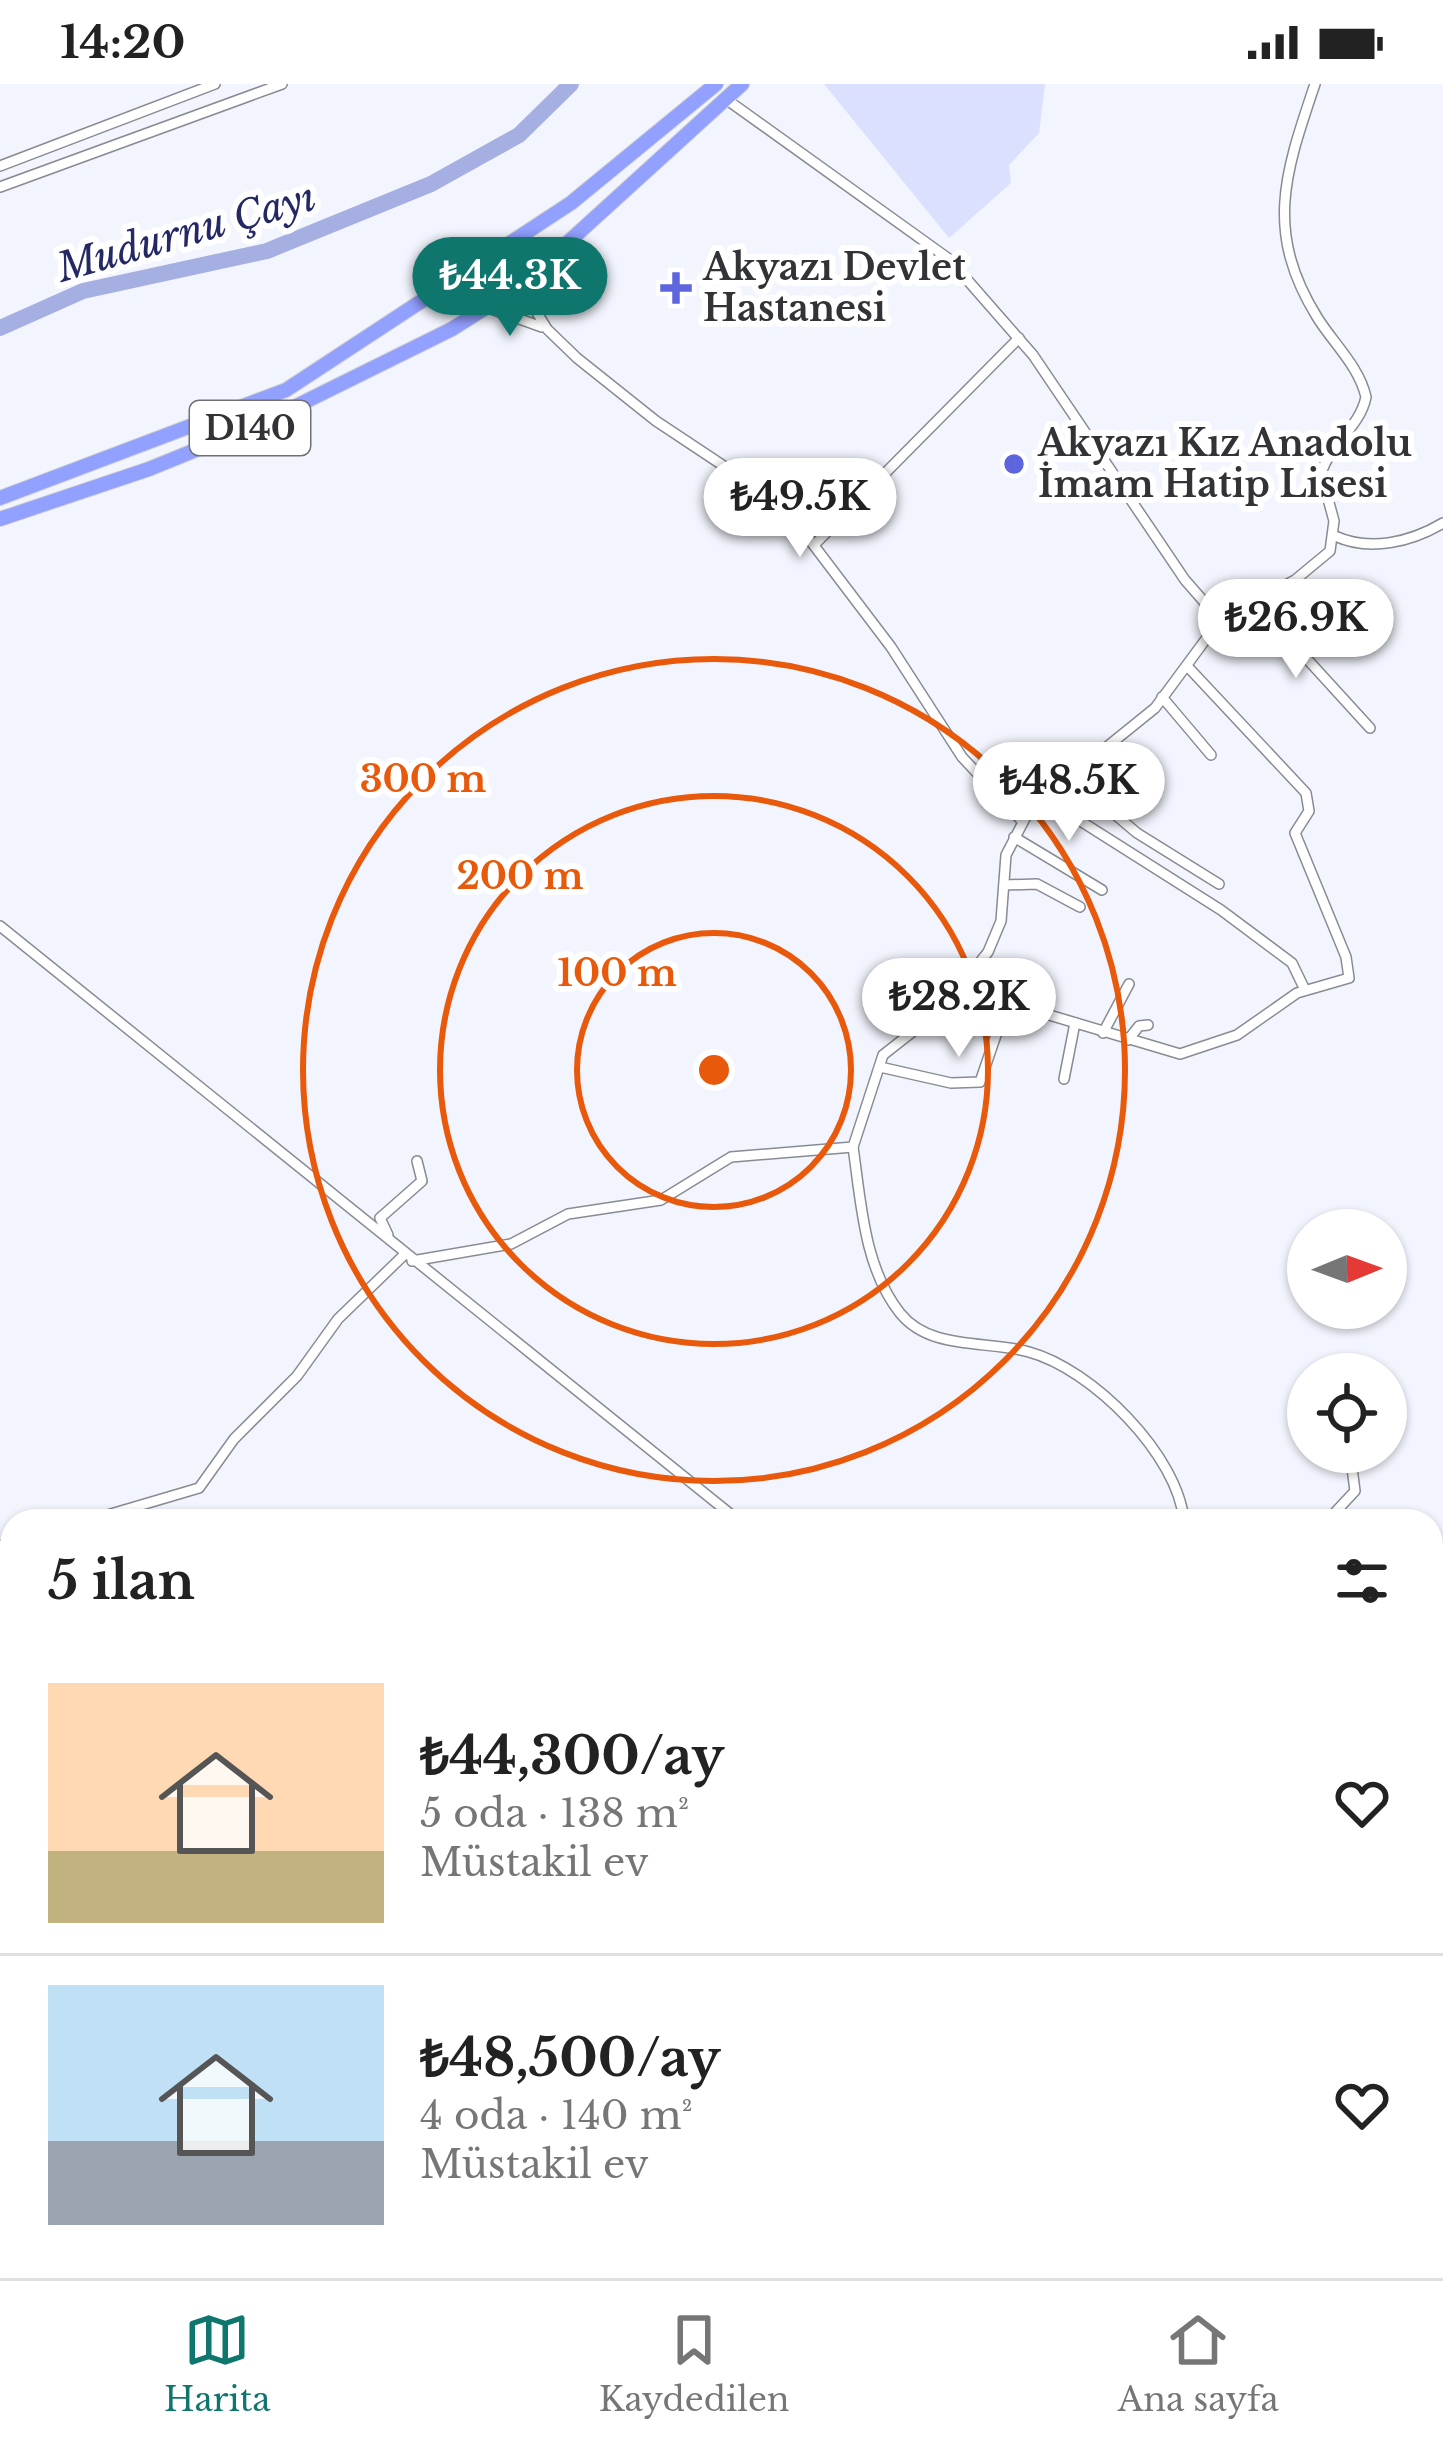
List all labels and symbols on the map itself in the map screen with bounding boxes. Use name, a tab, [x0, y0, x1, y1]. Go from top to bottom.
water label: Mudurnu Çayı	[49, 172, 321, 293]
pin: ₺44.3K	[412, 237, 608, 339]
place label: Akyazı Devlet Hastanesi	[702, 245, 966, 331]
marker: Akyazı Devlet Hastanesi	[660, 272, 692, 304]
road number: D140	[190, 401, 310, 455]
place label: Akyazı Kız Anadolu İmam Hatip Lisesi	[1037, 421, 1412, 507]
marker: Akyazı Kız Anadolu İmam Hatip Lisesi	[1001, 451, 1027, 477]
pin: ₺49.5K	[702, 458, 898, 560]
pin: ₺26.9K	[1198, 579, 1394, 681]
pin: ₺48.5K	[971, 742, 1167, 844]
text: 300 m	[360, 757, 487, 802]
text: 200 m	[456, 854, 584, 899]
text: 100 m	[557, 951, 677, 996]
pin: ₺28.2K	[861, 958, 1057, 1060]
centre of rings	[693, 1049, 735, 1091]
north arrow	[1287, 1209, 1407, 1329]

